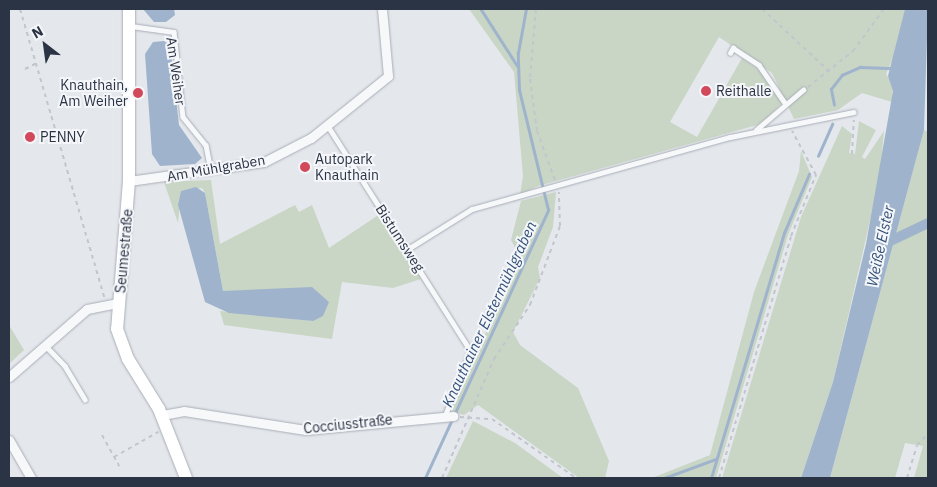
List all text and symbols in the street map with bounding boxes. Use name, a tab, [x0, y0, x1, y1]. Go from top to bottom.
north arrow	[20, 20, 70, 70]
text: N	[29, 22, 46, 42]
street label: Am Weiher	[163, 36, 189, 106]
place label: Knauthain, Am Weiher	[59, 77, 128, 110]
place label: Reithalle	[716, 83, 772, 99]
marker: Reithalle	[700, 85, 712, 97]
marker: Knauthain, Am Weiher	[132, 87, 144, 99]
place label: PENNY	[40, 129, 85, 145]
marker: PENNY	[24, 131, 36, 143]
street label: Am Mühlgraben	[166, 151, 266, 185]
place label: Autopark Knauthain	[315, 151, 379, 184]
marker: Autopark Knauthain	[299, 161, 311, 173]
street label: Bistumsweg	[372, 201, 428, 275]
water label: Weiße Elster	[863, 204, 897, 288]
street label: Seumestraße	[112, 208, 136, 294]
water label: Knauthainer Elstermühlgraben	[438, 218, 540, 410]
street label: Cocciusstraße	[303, 411, 393, 437]

